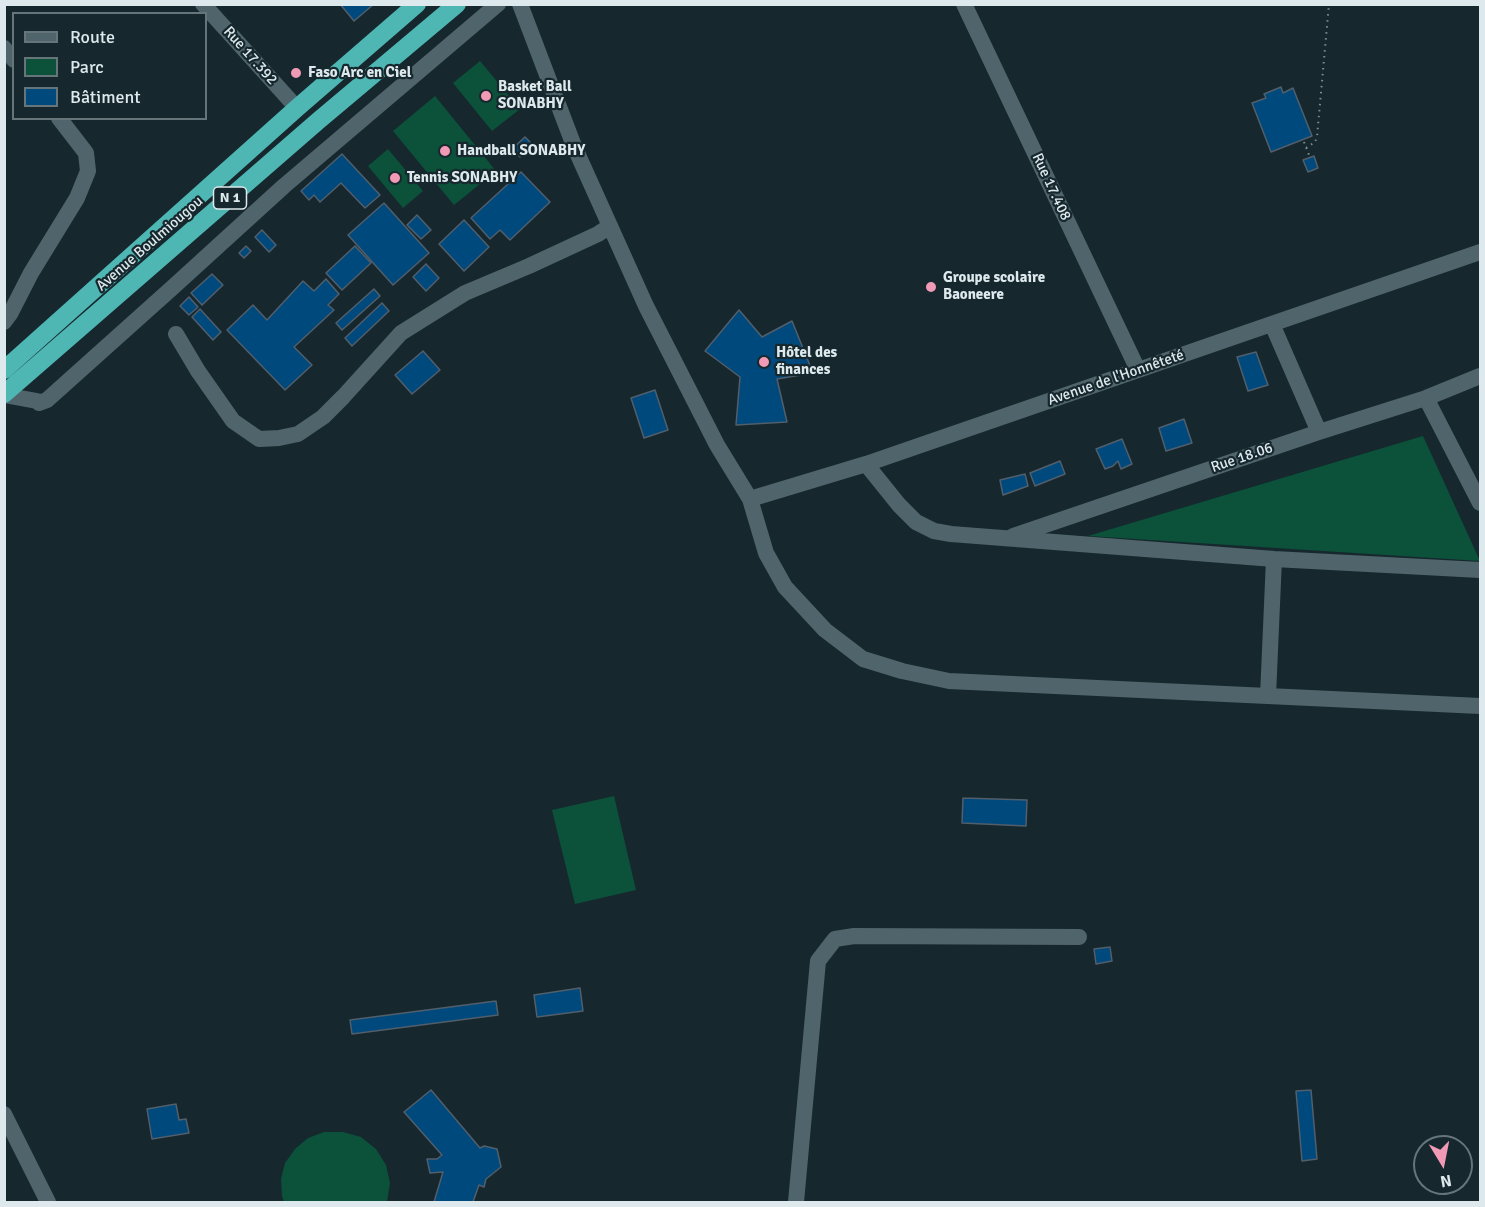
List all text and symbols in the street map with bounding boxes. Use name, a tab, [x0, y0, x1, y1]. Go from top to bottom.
legend	[12, 12, 207, 120]
street label: Rue 17.392	[219, 23, 281, 89]
text: Route	[70, 26, 115, 48]
text: Parc	[70, 56, 104, 78]
place label: Faso Arc en Ciel	[308, 64, 411, 82]
marker: Faso Arc en Ciel	[289, 66, 303, 80]
place label: Basket Ball SONABHY	[498, 78, 572, 113]
text: Bâtiment	[70, 86, 141, 108]
marker: Basket Ball SONABHY	[479, 89, 493, 103]
place label: Handball SONABHY	[457, 142, 585, 160]
marker: Handball SONABHY	[438, 144, 452, 158]
street label: Rue 17.408	[1028, 151, 1074, 223]
place label: Tennis SONABHY	[407, 169, 517, 187]
marker: Tennis SONABHY	[388, 171, 402, 185]
road number: N 1	[214, 187, 246, 209]
street label: Avenue Boulmiougou	[93, 193, 207, 295]
place label: Groupe scolaire Baoneere	[943, 269, 1045, 304]
marker: Groupe scolaire Baoneere	[924, 280, 938, 294]
place label: Hôtel des finances	[776, 344, 837, 379]
street label: Avenue de l'Honnêteté	[1045, 346, 1187, 410]
marker: Hôtel des finances	[757, 355, 771, 369]
street label: Rue 18.06	[1209, 439, 1275, 477]
north arrow	[1413, 1135, 1473, 1195]
text: N	[1439, 1170, 1453, 1192]

